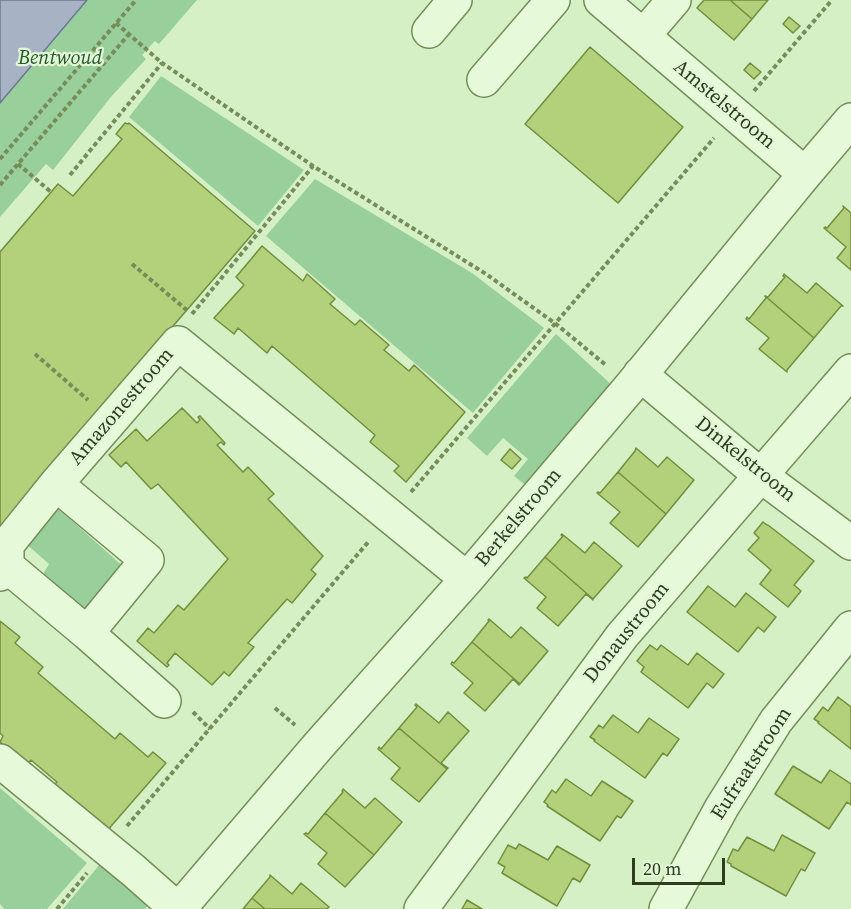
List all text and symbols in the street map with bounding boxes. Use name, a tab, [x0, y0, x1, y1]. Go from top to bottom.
park label: Bentwoud	[18, 47, 102, 71]
street label: Amstelstroom	[668, 55, 780, 155]
street label: Amazonestroom	[65, 344, 179, 470]
street label: Dinkelstroom	[690, 412, 800, 508]
street label: Berkelstroom	[471, 464, 567, 572]
street label: Donaustroom	[579, 578, 675, 688]
street label: Eufraatstroom	[707, 703, 797, 825]
scale bar	[635, 846, 728, 884]
text: 20 m	[643, 856, 681, 881]

